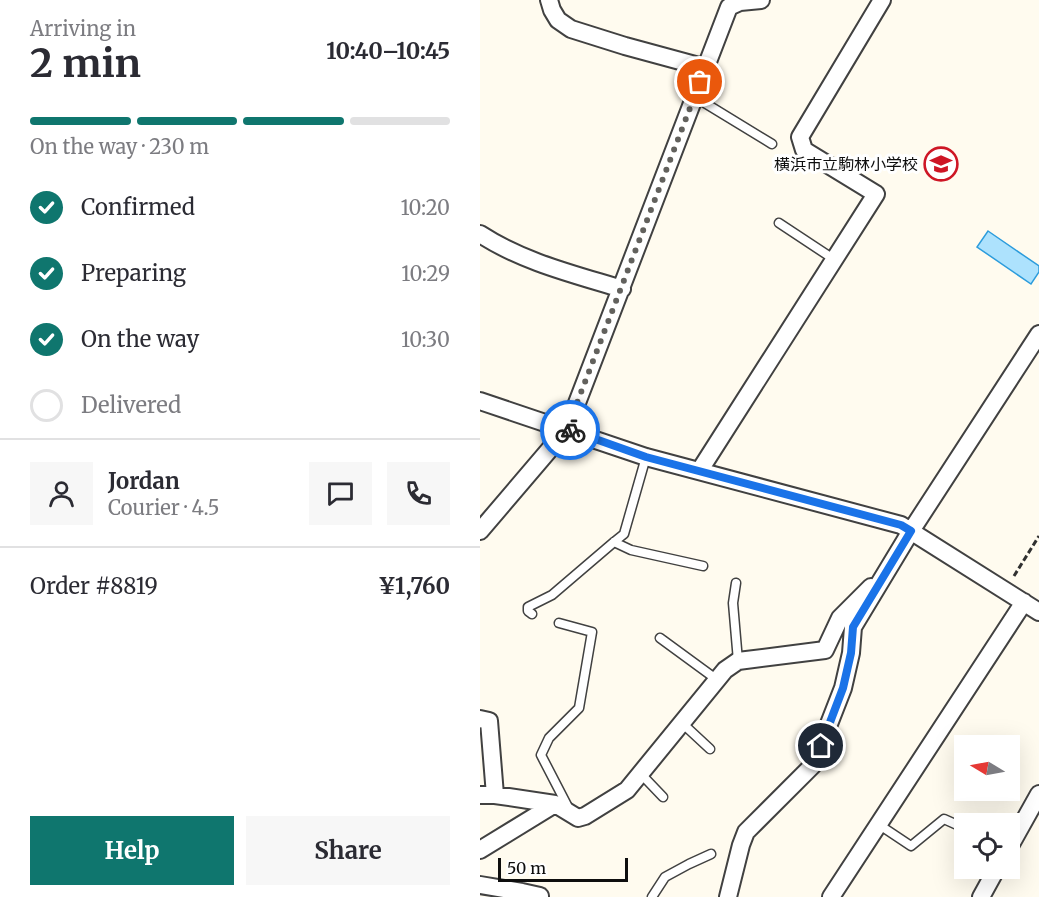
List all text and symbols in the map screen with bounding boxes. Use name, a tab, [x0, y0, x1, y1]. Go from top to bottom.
text: Arriving in	[30, 16, 136, 41]
text: 10:40–10:45	[326, 37, 450, 65]
text: 2 min	[30, 39, 141, 88]
pin	[674, 56, 725, 107]
icon: bag	[683, 65, 716, 98]
text: On the way · 230 m	[30, 134, 209, 159]
school or university icon: 横浜市立駒林小学校	[923, 146, 959, 182]
place label: 横浜市立駒林小学校	[774, 154, 918, 174]
icon: check	[30, 191, 63, 224]
text: Confirmed	[81, 193, 195, 221]
text: 10:20	[400, 195, 450, 220]
icon: check	[30, 257, 63, 290]
text: Preparing	[81, 259, 186, 287]
text: 10:29	[401, 261, 450, 286]
icon: check	[30, 323, 63, 356]
text: On the way	[81, 325, 199, 353]
text: 10:30	[401, 327, 450, 352]
text: Delivered	[81, 391, 181, 419]
courier	[540, 400, 600, 460]
icon: bike	[554, 414, 587, 447]
button: person	[30, 462, 93, 525]
button: chat	[309, 462, 372, 525]
button: phone	[387, 462, 450, 525]
text: Jordan	[108, 467, 180, 495]
text: Courier · 4.5	[108, 495, 220, 520]
text: Order #8819	[30, 572, 158, 600]
text: ¥1,760	[378, 572, 450, 600]
pin	[795, 720, 846, 771]
icon: home	[804, 729, 837, 762]
north arrow	[954, 735, 1020, 801]
map controls	[954, 735, 1020, 879]
button: locate	[954, 813, 1020, 879]
button: Help	[30, 816, 234, 885]
button: Share	[246, 816, 450, 885]
scale bar	[498, 855, 628, 882]
text: 50 m	[507, 858, 546, 878]

